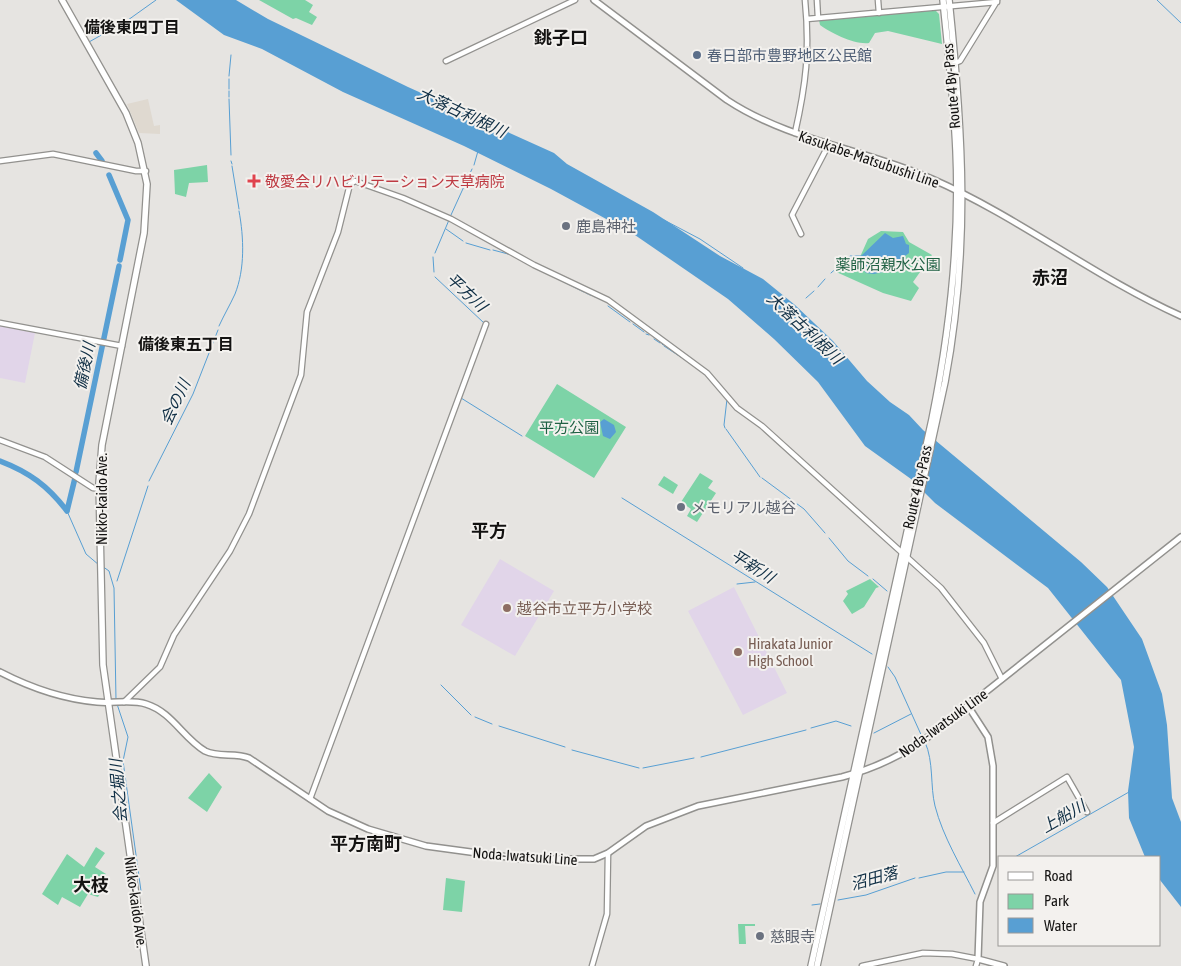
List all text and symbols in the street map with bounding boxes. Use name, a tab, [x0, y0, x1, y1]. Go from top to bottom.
district label: 備後東四丁目	[84, 18, 180, 36]
district label: 銚子口	[533, 27, 588, 48]
street label: Route 4 By-Pass	[939, 43, 963, 129]
place label: 春日部市豊野地区公民館	[707, 47, 872, 64]
marker: 春日部市豊野地区公民館	[691, 49, 703, 61]
water label: 大落古利根川	[415, 84, 511, 141]
street label: Kasukabe-Matsubushi Line	[797, 127, 942, 191]
place label: 敬愛会リハビリテーション天草病院	[265, 173, 505, 190]
marker: 敬愛会リハビリテーション天草病院	[247, 174, 261, 188]
place label: 鹿島神社	[576, 218, 636, 235]
marker: 鹿島神社	[560, 220, 572, 232]
park label: 薬師沼親水公園	[835, 256, 941, 273]
district label: 赤沼	[1032, 267, 1068, 288]
water label: 平方川	[443, 269, 492, 316]
water label: 大落古利根川	[764, 289, 848, 369]
district label: 備後東五丁目	[138, 335, 234, 353]
water label: 備後川	[70, 339, 98, 391]
water label: 会の川	[157, 375, 194, 428]
park label: 平方公園	[539, 419, 599, 436]
street label: Route 4 By-Pass	[899, 443, 935, 531]
street label: Nikko-kaido Ave.	[93, 453, 110, 545]
place label: メモリアル越谷	[691, 499, 796, 516]
marker: メモリアル越谷	[675, 501, 687, 513]
district label: 平方	[471, 520, 507, 541]
water label: 平新川	[728, 546, 780, 587]
place label: 越谷市立平方小学校	[516, 600, 652, 617]
marker: 越谷市立平方小学校	[501, 602, 513, 614]
place label: Hirakata Junior High School	[748, 635, 833, 669]
marker: Hirakata Junior High School	[732, 646, 744, 658]
street label: Noda-Iwatsuki Line	[895, 685, 991, 761]
water label: 会之堀川	[106, 756, 130, 824]
water label: 上船川	[1038, 795, 1090, 836]
district label: 平方南町	[330, 833, 402, 854]
street label: Noda-Iwatsuki Line	[472, 844, 578, 868]
street label: Nikko-kaido Ave.	[121, 855, 151, 949]
legend	[998, 856, 1161, 946]
water label: 沼田落	[848, 862, 902, 893]
text: Road	[1044, 867, 1073, 884]
district label: 大枝	[73, 874, 109, 895]
text: Park	[1044, 892, 1069, 909]
text: Water	[1044, 917, 1077, 934]
place label: 慈眼寺	[770, 928, 815, 945]
marker: 慈眼寺	[754, 930, 766, 942]

